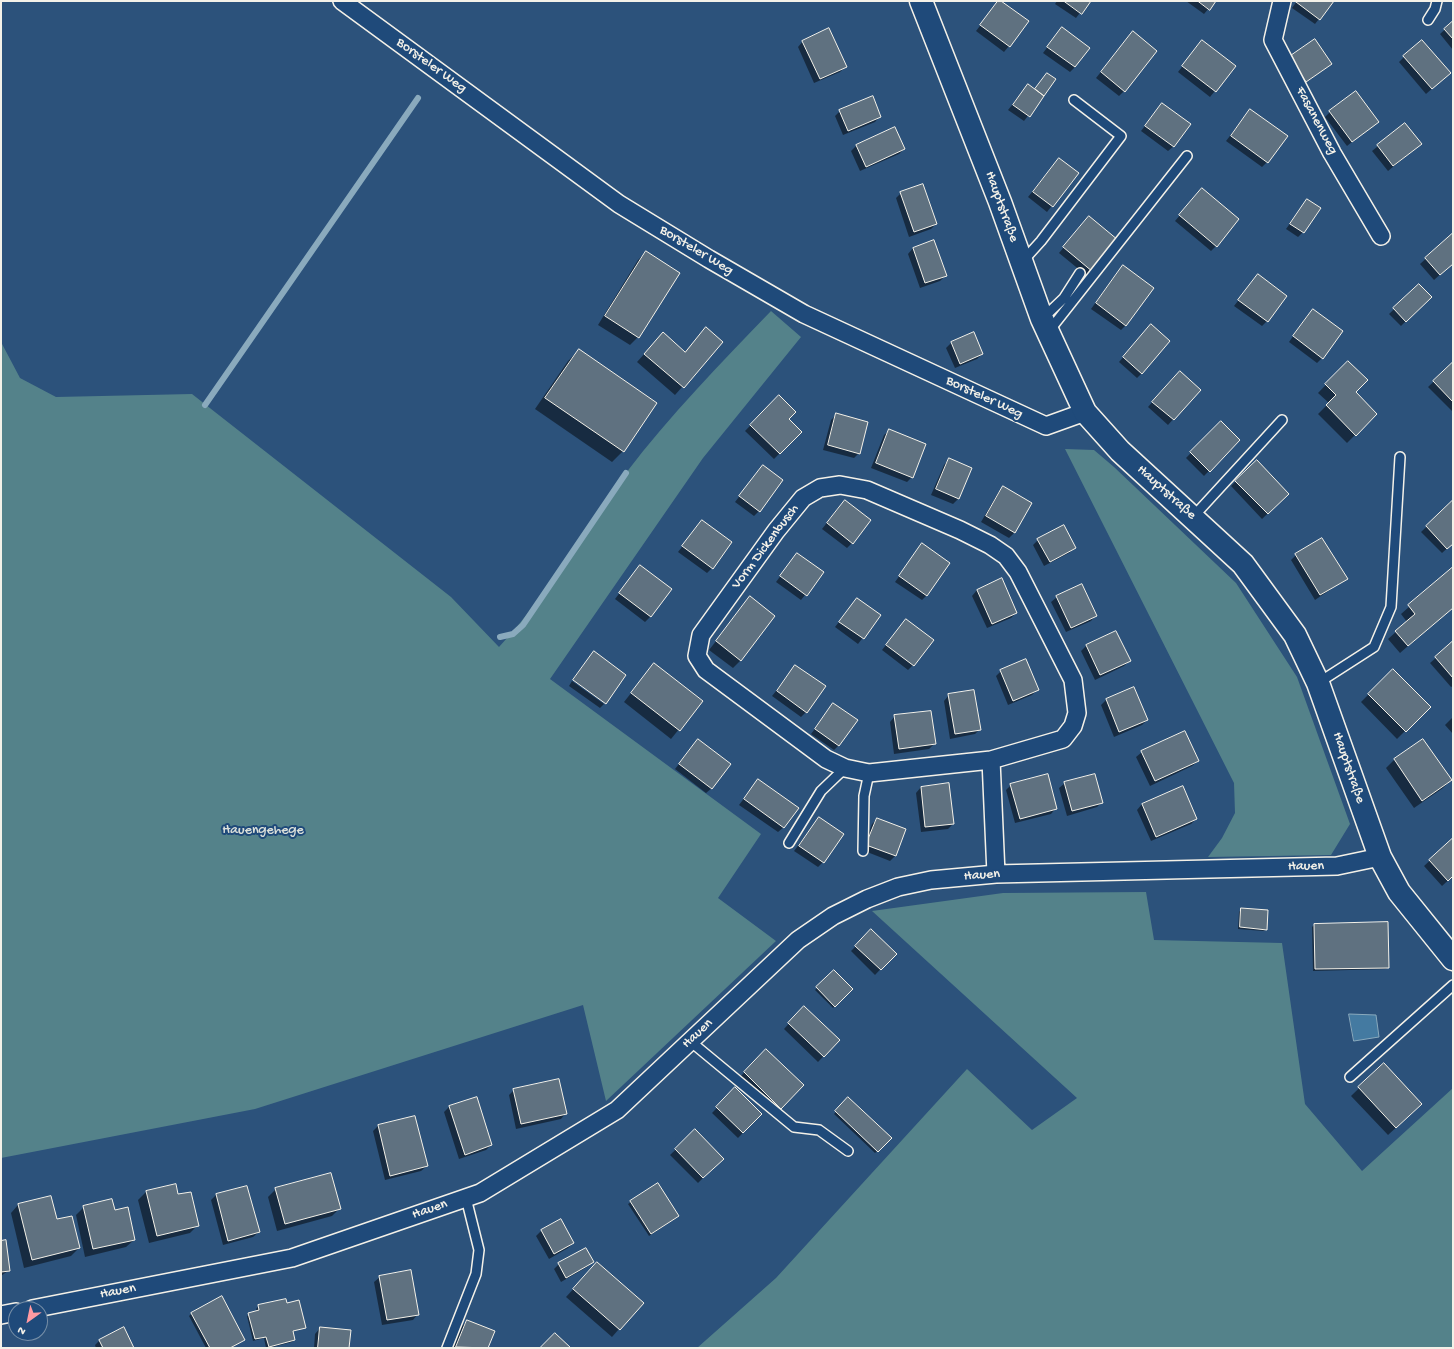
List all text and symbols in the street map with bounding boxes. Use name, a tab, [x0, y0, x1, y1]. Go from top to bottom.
street label: Borsteler Weg	[392, 35, 470, 97]
street label: Fasanenweg	[1291, 84, 1341, 158]
street label: Hauptstraße	[980, 169, 1022, 245]
street label: Borsteler Weg	[656, 222, 736, 280]
street label: Borsteler Weg	[943, 373, 1025, 423]
street label: Hauptstraße	[1133, 462, 1199, 524]
street label: Vorm Dickenbusch	[729, 501, 803, 593]
street label: Hauptstraße	[1328, 730, 1368, 806]
park label: Hauengehege	[222, 823, 304, 839]
street label: Hauen	[1288, 858, 1324, 876]
street label: Hauen	[963, 866, 1001, 886]
street label: Hauen	[679, 1016, 717, 1052]
street label: Hauen	[410, 1196, 450, 1224]
street label: Hauen	[99, 1280, 137, 1304]
north arrow	[8, 1301, 48, 1341]
text: N	[16, 1323, 28, 1337]

